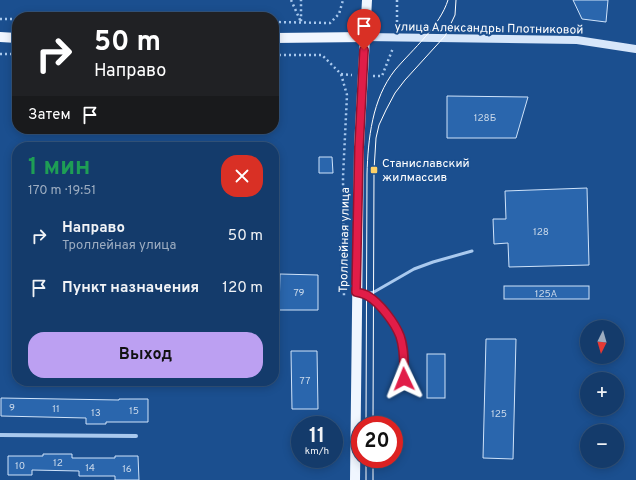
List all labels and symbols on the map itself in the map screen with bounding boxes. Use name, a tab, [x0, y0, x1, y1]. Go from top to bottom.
pin	[347, 9, 381, 50]
street label: улица Александры Плотниковой	[395, 19, 583, 39]
house number: 128Б	[474, 112, 496, 125]
place label: Станиславский жилмассив	[382, 156, 470, 186]
marker: Станиславский жилмассив	[369, 165, 379, 175]
street label: Троллейная улица	[336, 187, 354, 293]
house number: 128	[533, 226, 549, 239]
house number: 79	[293, 287, 305, 300]
house number: 125А	[535, 288, 558, 301]
north arrow	[580, 320, 624, 364]
position arrow	[383, 358, 425, 400]
house number: 77	[300, 375, 310, 388]
house number: 9	[9, 402, 15, 415]
house number: 11	[52, 403, 60, 416]
house number: 15	[129, 405, 139, 418]
house number: 13	[91, 407, 101, 420]
house number: 125	[491, 408, 507, 421]
speed limit sign: 20	[351, 416, 403, 468]
house number: 12	[53, 457, 63, 470]
house number: 10	[15, 460, 25, 473]
house number: 14	[85, 462, 95, 475]
house number: 16	[122, 463, 132, 476]

